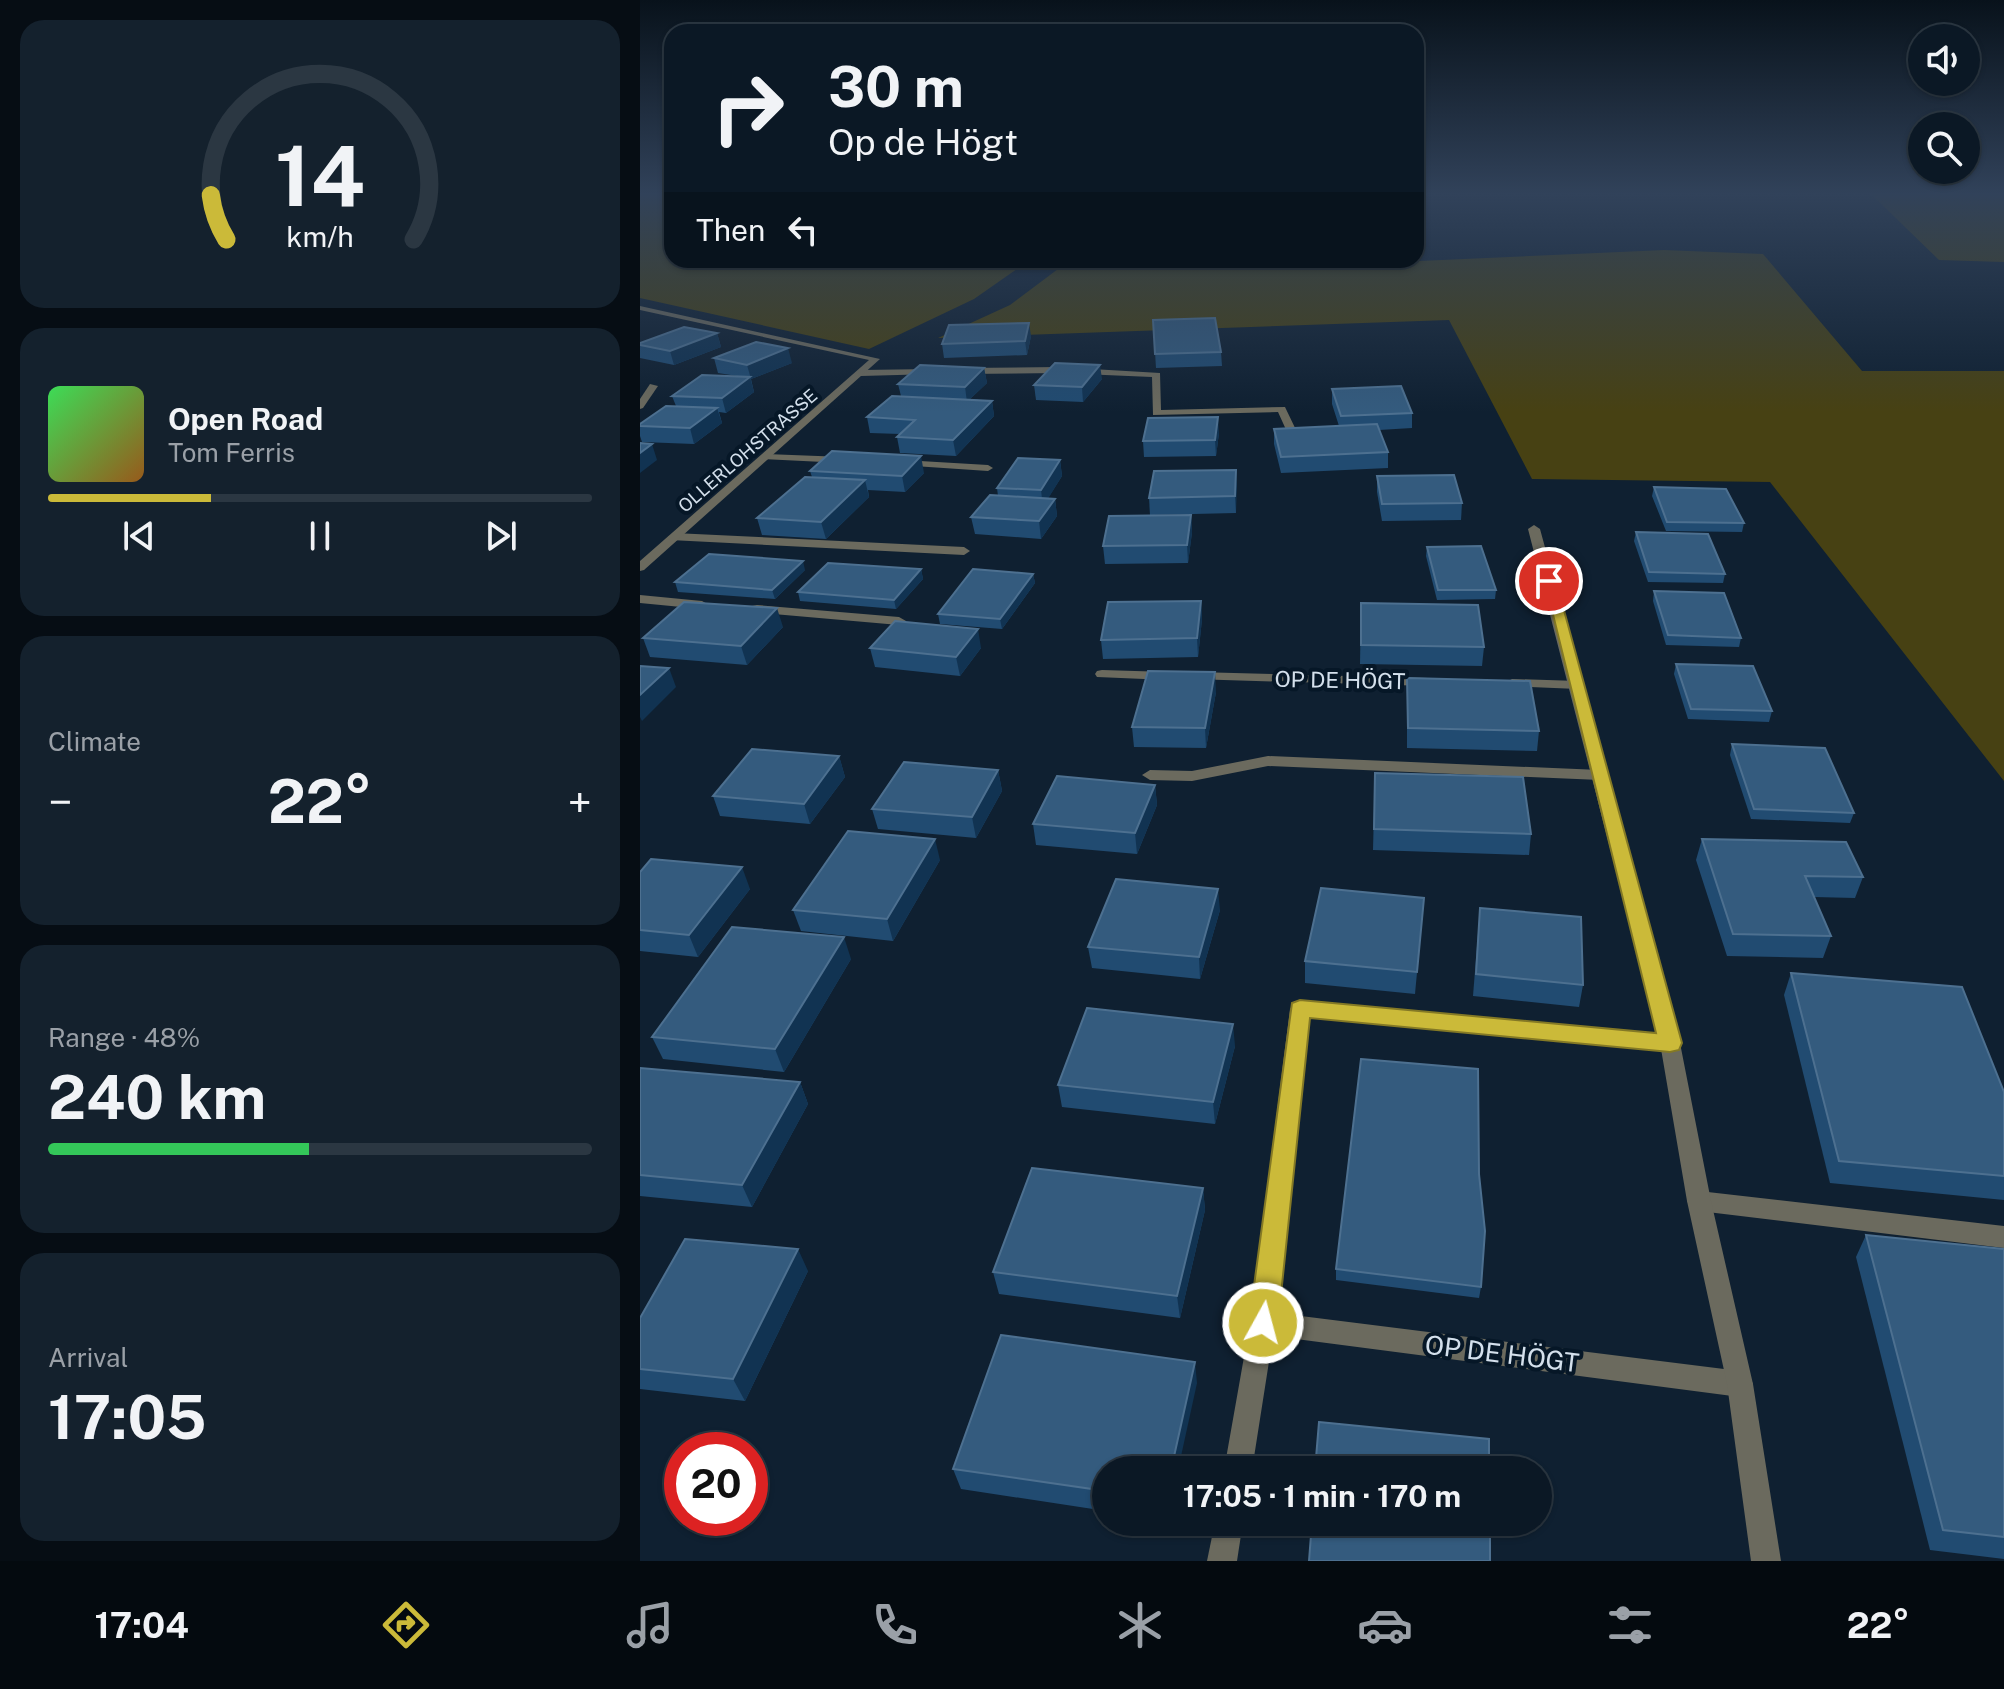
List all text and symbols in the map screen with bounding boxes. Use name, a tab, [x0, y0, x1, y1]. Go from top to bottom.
map controls	[1908, 24, 1980, 184]
button: sound	[1908, 24, 1980, 96]
text: 30 m	[828, 54, 964, 120]
icon: right	[696, 56, 800, 160]
button: search	[1908, 112, 1980, 184]
text: Op de Högt	[828, 121, 1018, 163]
text: 14	[275, 127, 365, 225]
icon: left	[781, 208, 825, 252]
text: Then	[696, 212, 765, 248]
text: km/h	[286, 220, 354, 253]
street label: OLLERLOHSTRASSE	[674, 385, 821, 517]
text: Open Road	[168, 401, 323, 437]
text: Tom Ferris	[168, 437, 295, 468]
icon: previous	[117, 514, 161, 558]
icon: pause	[298, 514, 342, 558]
icon: next	[479, 514, 523, 558]
pin	[1515, 547, 1583, 615]
icon: arrive	[1527, 559, 1571, 603]
street label: OP DE HÖGT	[1274, 665, 1406, 694]
text: Climate	[48, 726, 141, 757]
text: 22°	[268, 766, 372, 837]
text: −	[48, 776, 72, 828]
text: +	[568, 776, 592, 828]
text: Range · 48%	[48, 1022, 200, 1053]
text: 240 km	[48, 1062, 266, 1133]
position arrow	[1221, 1281, 1305, 1365]
street label: OP DE HÖGT	[1423, 1329, 1581, 1378]
text: Arrival	[48, 1342, 128, 1373]
text: 17:05	[48, 1382, 207, 1453]
speed limit sign: 20	[664, 1432, 768, 1536]
text: 17:05 · 1 min · 170 m	[1183, 1478, 1461, 1514]
icon: directions	[378, 1597, 434, 1653]
icon: music	[622, 1597, 678, 1653]
icon: phone	[867, 1597, 923, 1653]
icon: climate	[1112, 1597, 1168, 1653]
icon: car	[1357, 1597, 1413, 1653]
icon: filters	[1602, 1597, 1658, 1653]
text: 17:04	[94, 1604, 189, 1646]
text: 22°	[1847, 1604, 1909, 1646]

